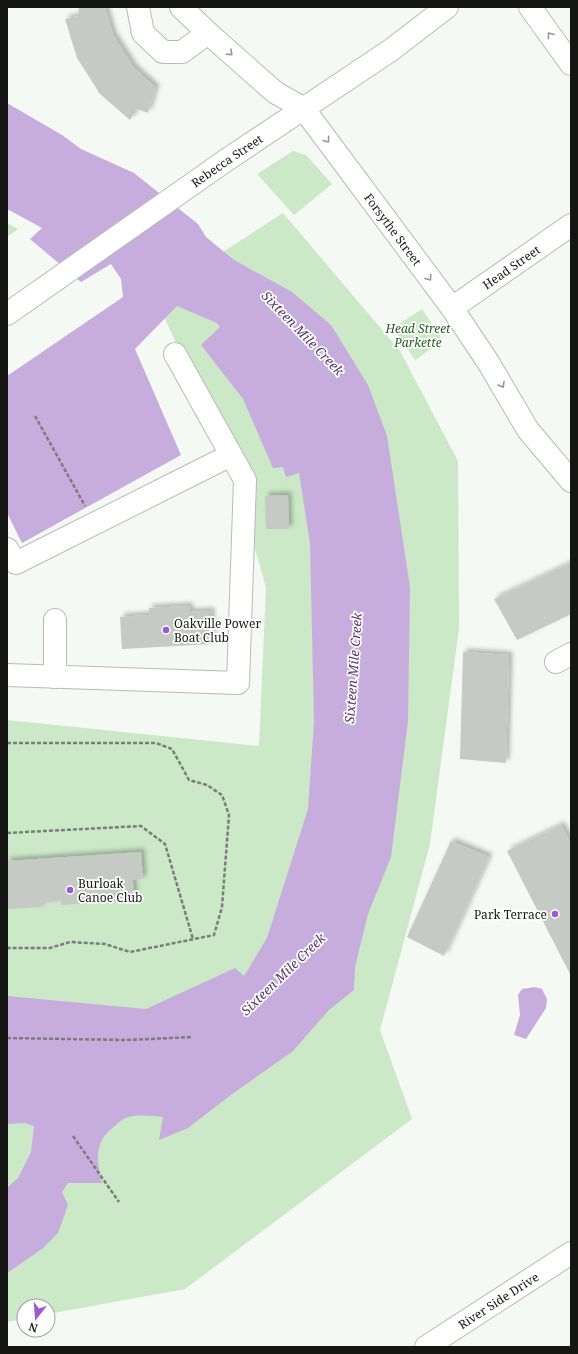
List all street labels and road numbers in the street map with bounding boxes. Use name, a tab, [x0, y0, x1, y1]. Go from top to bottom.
street label: Rebecca Street	[187, 130, 266, 191]
street label: Forsythe Street	[361, 189, 426, 269]
street label: Head Street	[479, 241, 543, 293]
street label: River Side Drive	[455, 1268, 542, 1333]

